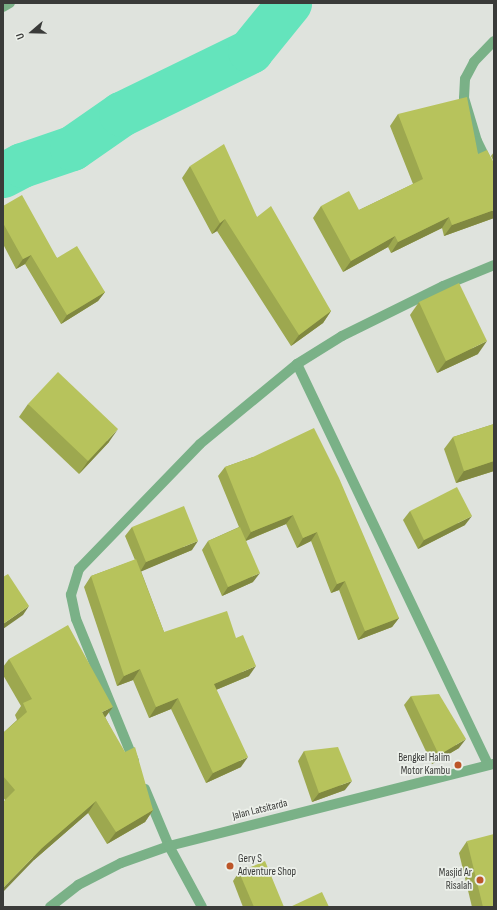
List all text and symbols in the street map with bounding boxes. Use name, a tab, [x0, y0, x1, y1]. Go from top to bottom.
north arrow	[12, 12, 52, 52]
text: U	[13, 31, 27, 41]
place label: Bengkel Halim Motor Kambu	[398, 752, 450, 778]
marker: Bengkel Halim Motor Kambu	[453, 760, 463, 770]
street label: Jalan Latsitarda	[231, 797, 289, 823]
place label: Gery S Adventure Shop	[238, 853, 296, 879]
marker: Gery S Adventure Shop	[225, 861, 235, 871]
place label: Masjid Ar Risalah	[439, 867, 472, 893]
marker: Masjid Ar Risalah	[475, 875, 485, 885]

